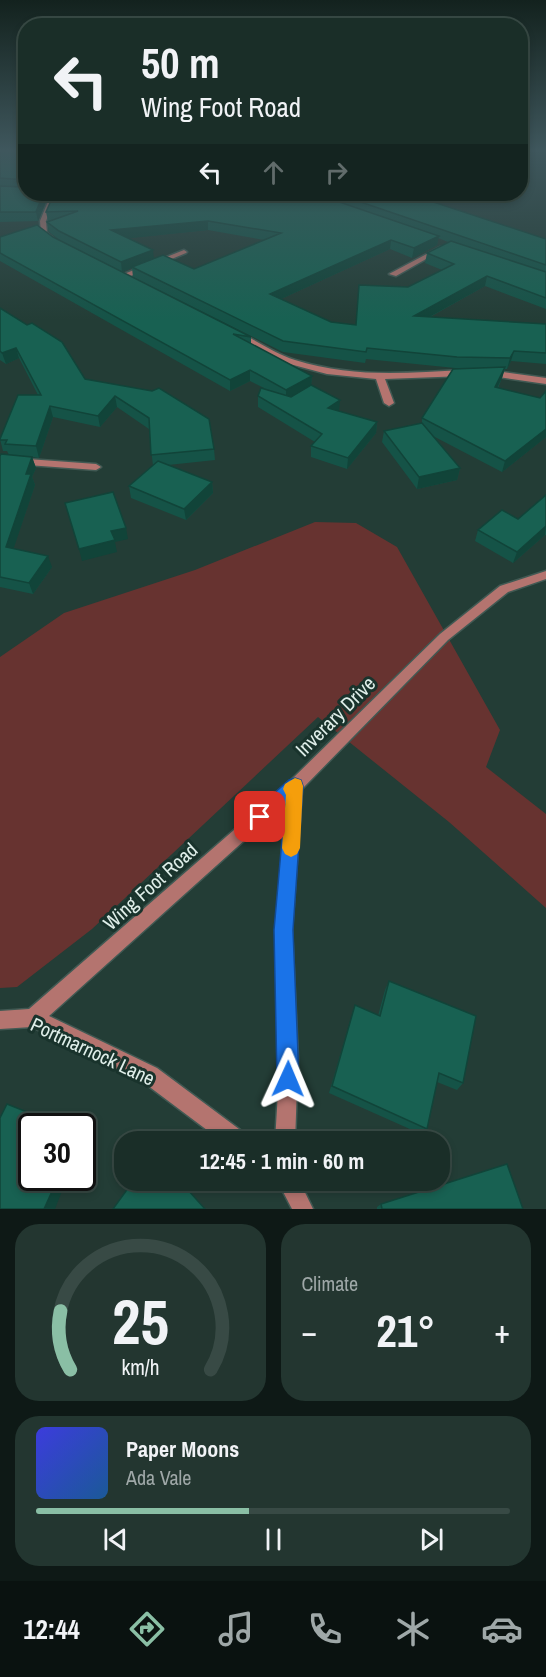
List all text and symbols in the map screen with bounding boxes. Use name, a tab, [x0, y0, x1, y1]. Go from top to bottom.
text: 50 m	[141, 35, 220, 91]
icon: left	[42, 42, 120, 120]
text: Wing Foot Road	[141, 89, 301, 125]
icon: left	[194, 156, 227, 189]
icon: ahead	[257, 156, 290, 189]
icon: right	[320, 156, 353, 189]
street label: Inverary Drive	[289, 670, 381, 762]
pin	[234, 791, 285, 842]
icon: arrive	[243, 800, 276, 833]
street label: Wing Foot Road	[97, 836, 203, 936]
street label: Portmarnock Lane	[27, 1010, 159, 1092]
position arrow	[256, 1047, 320, 1111]
speed limit sign: 30	[18, 1113, 96, 1191]
text: 12:45 · 1 min · 60 m	[200, 1146, 364, 1176]
text: Climate	[302, 1270, 358, 1297]
text: 25	[112, 1279, 169, 1363]
text: 21°	[376, 1300, 435, 1361]
text: −	[302, 1309, 317, 1353]
text: +	[494, 1309, 510, 1353]
text: km/h	[121, 1353, 159, 1382]
text: Paper Moons	[126, 1434, 239, 1464]
text: Ada Vale	[126, 1464, 191, 1491]
icon: previous	[99, 1523, 132, 1556]
icon: pause	[257, 1523, 290, 1556]
icon: next	[415, 1523, 448, 1556]
icon: directions	[126, 1608, 168, 1650]
icon: music	[215, 1608, 257, 1650]
icon: phone	[304, 1608, 346, 1650]
icon: climate	[392, 1608, 434, 1650]
icon: car	[481, 1608, 523, 1650]
text: 12:44	[23, 1611, 80, 1647]

